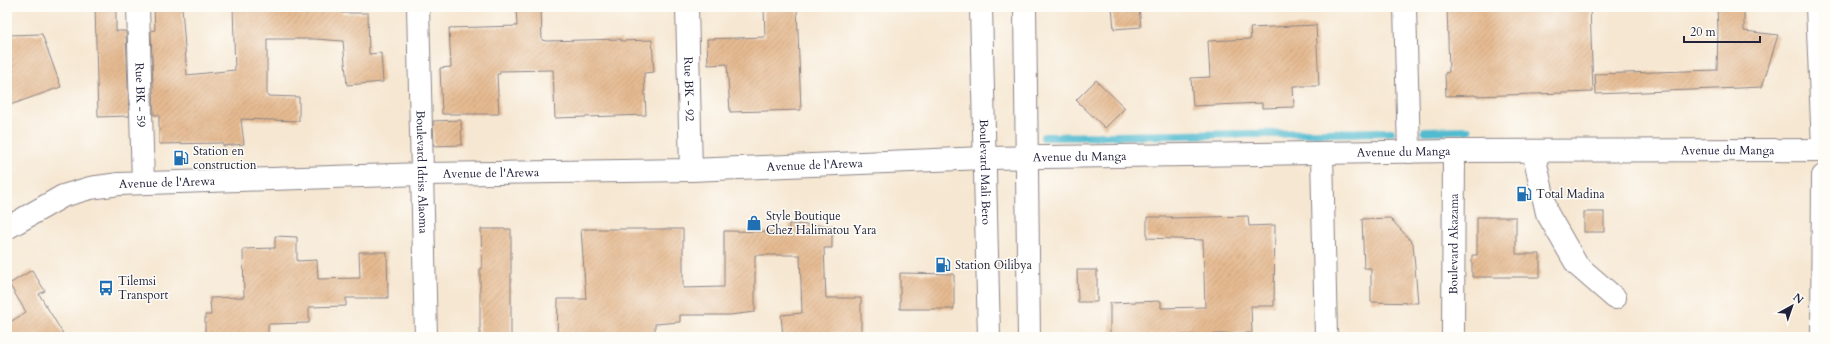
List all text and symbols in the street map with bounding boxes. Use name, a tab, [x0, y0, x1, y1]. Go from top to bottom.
scale bar	[1684, 18, 1760, 44]
text: 20 m	[1690, 24, 1717, 40]
street label: Rue BK - 92	[680, 56, 698, 122]
street label: Rue BK - 59	[132, 62, 149, 128]
street label: Boulevard Idriss Alaoma	[413, 110, 432, 235]
street label: Boulevard Mali Bero	[976, 119, 994, 225]
street label: Avenue du Manga	[1681, 142, 1775, 158]
place label: Station en construction	[193, 143, 257, 173]
street label: Avenue du Manga	[1357, 143, 1451, 160]
street label: Avenue du Manga	[1033, 148, 1127, 165]
fuel station icon: Station en construction	[172, 149, 190, 167]
street label: Avenue de l'Arewa	[766, 155, 864, 175]
street label: Avenue de l'Arewa	[443, 164, 540, 182]
street label: Avenue de l'Arewa	[119, 173, 216, 192]
fuel station icon: Total Madina	[1515, 185, 1533, 203]
place label: Total Madina	[1536, 186, 1606, 202]
street label: Boulevard Akazama	[1445, 193, 1462, 295]
place label: Style Boutique Chez Halimatou Yara	[766, 208, 877, 238]
shop icon: Style Boutique Chez Halimatou Yara	[745, 214, 763, 232]
fuel station icon: Station Oilibya	[934, 256, 952, 274]
place label: Station Oilibya	[955, 257, 1033, 273]
place label: Tilemsi Transport	[118, 273, 168, 303]
bus stop icon: Tilemsi Transport	[97, 279, 115, 297]
north arrow	[1772, 286, 1812, 326]
text: N	[1790, 290, 1807, 308]

